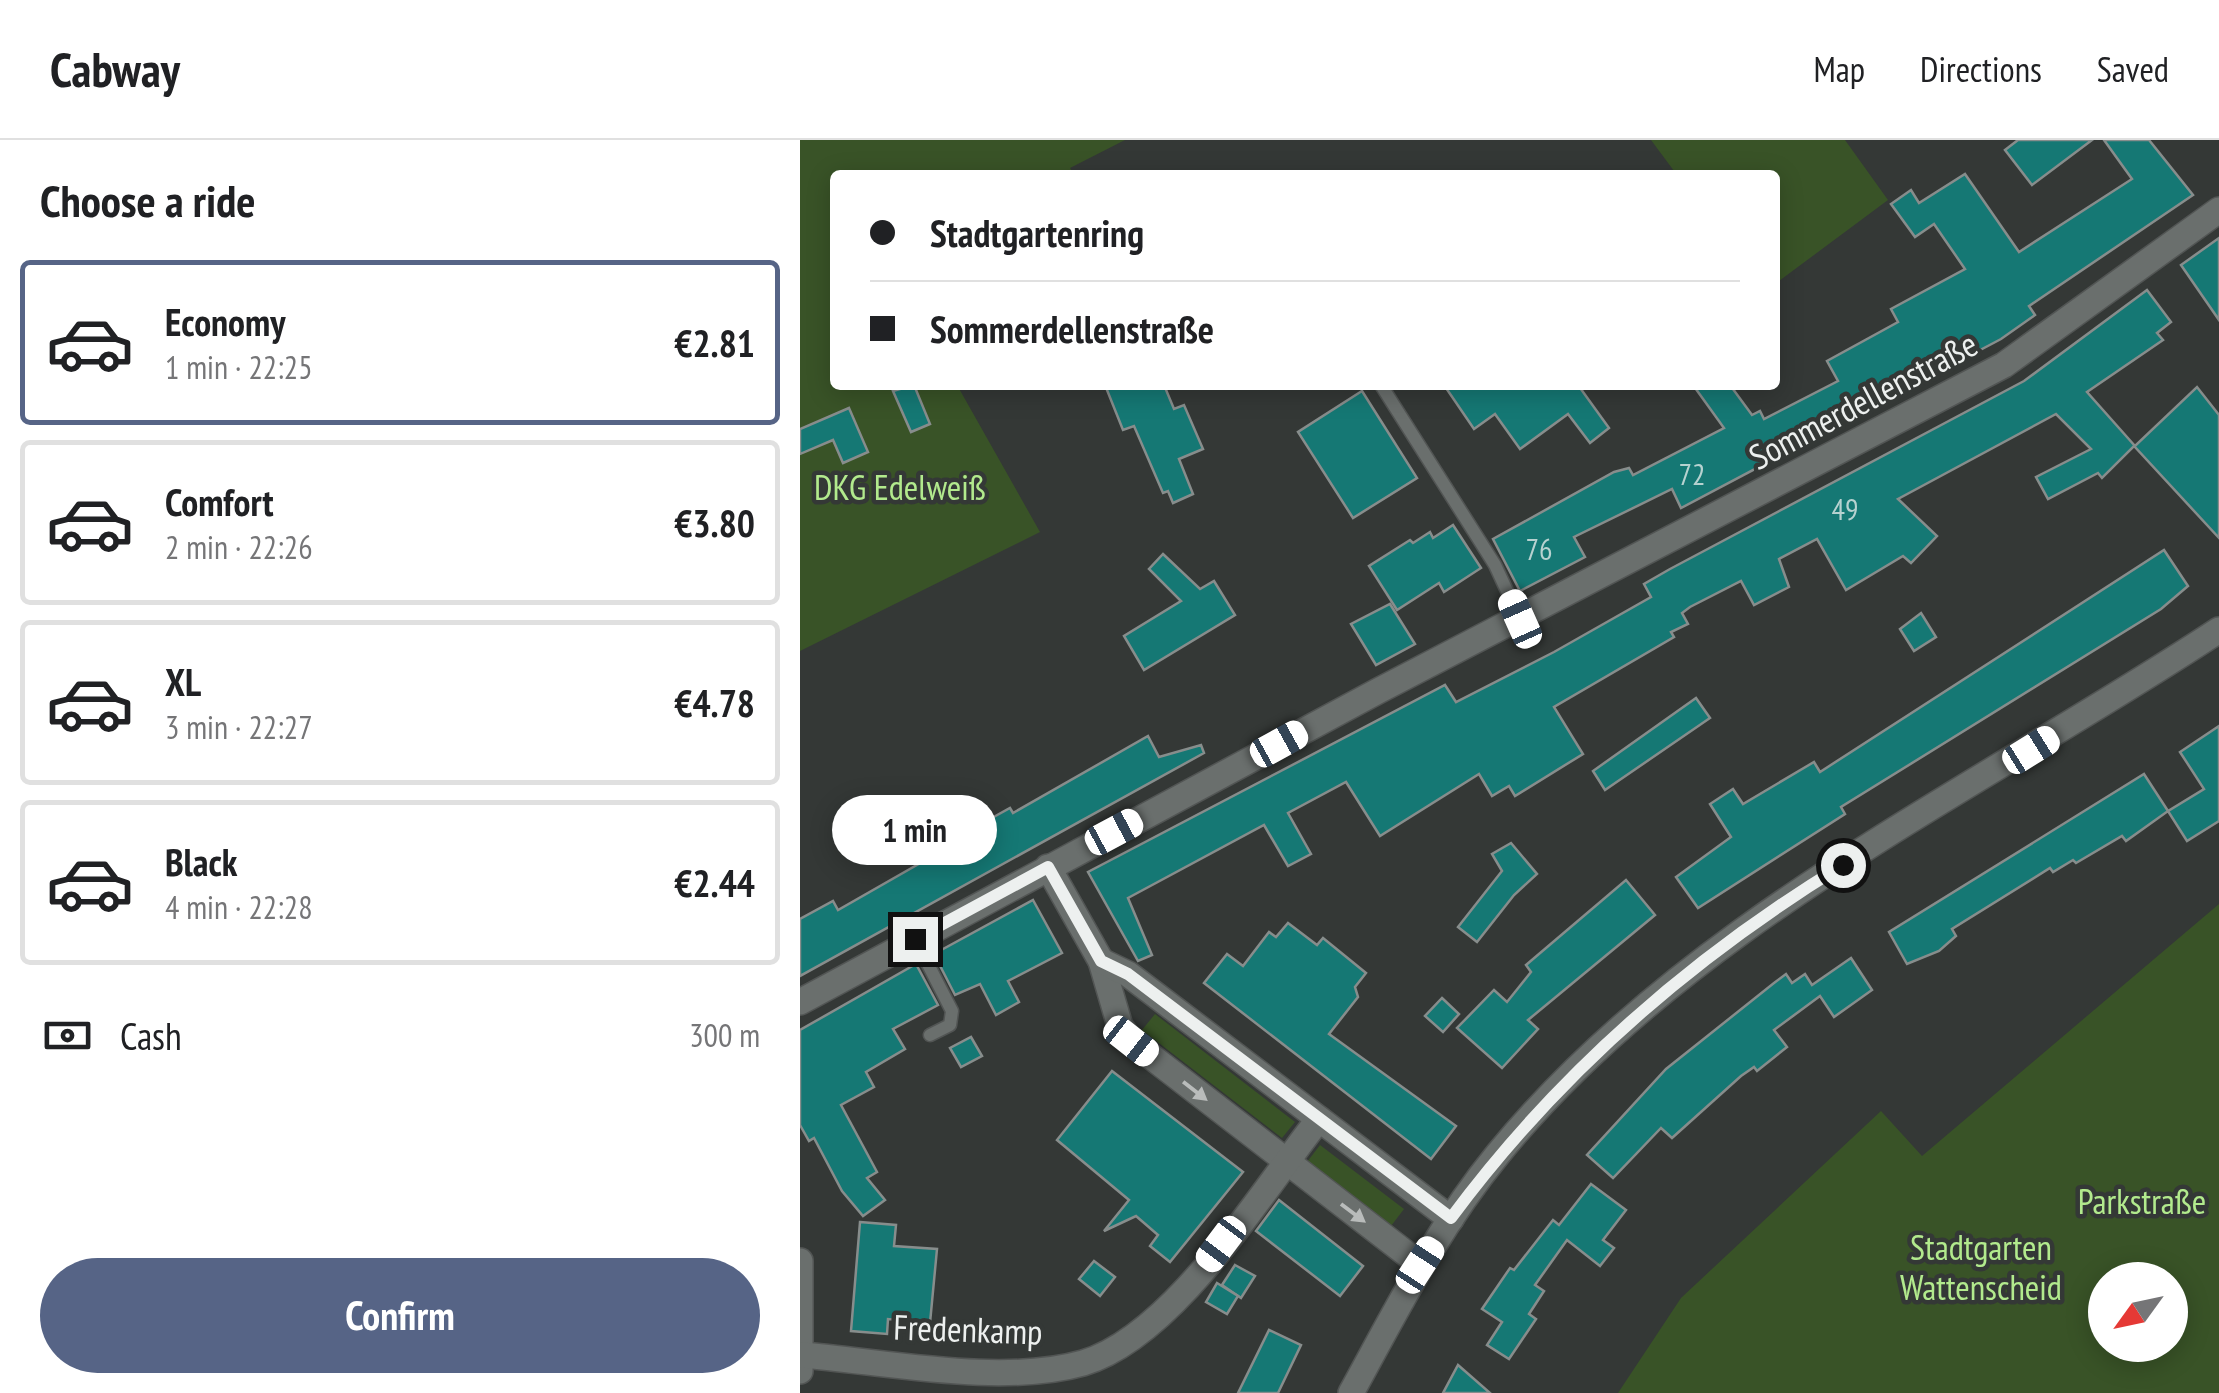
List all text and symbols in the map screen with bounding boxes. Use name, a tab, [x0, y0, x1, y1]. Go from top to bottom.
text: Cabway	[50, 38, 180, 100]
text: Map	[1814, 46, 1865, 92]
text: Directions	[1920, 46, 2042, 92]
text: Saved	[2097, 46, 2169, 92]
text: Choose a ride	[40, 171, 255, 229]
text: Stadtgartenring	[930, 208, 1144, 257]
text: Economy	[165, 297, 285, 346]
icon: car	[45, 298, 135, 388]
text: Sommerdellenstraße	[930, 304, 1214, 353]
text: €2.81	[674, 318, 755, 367]
street label: Sommerdellenstraße	[1741, 321, 1985, 479]
text: 1 min · 22:25	[165, 346, 313, 388]
house number: 72	[1679, 454, 1706, 493]
park label: DKG Edelweiß	[814, 464, 986, 510]
text: Comfort	[165, 477, 274, 526]
icon: car	[45, 478, 135, 568]
house number: 49	[1832, 489, 1859, 528]
text: €3.80	[674, 498, 755, 547]
text: 2 min · 22:26	[165, 526, 313, 568]
house number: 76	[1526, 529, 1553, 568]
car	[1494, 585, 1546, 653]
text: XL	[165, 657, 201, 706]
icon: car	[45, 658, 135, 748]
text: €4.78	[674, 678, 755, 727]
text: 3 min · 22:27	[165, 706, 313, 748]
car	[1245, 716, 1313, 772]
car	[1998, 721, 2064, 779]
callout: 1 min	[832, 794, 998, 864]
car	[1080, 805, 1148, 859]
text: 1 min	[882, 809, 947, 851]
text: Black	[165, 837, 238, 886]
icon: car	[45, 838, 135, 928]
route start	[1821, 843, 1866, 888]
text: €2.44	[674, 858, 755, 907]
text: 4 min · 22:28	[165, 886, 313, 928]
route end	[893, 917, 938, 962]
icon: cash	[40, 1008, 95, 1063]
text: Cash	[120, 1011, 182, 1060]
car	[1098, 1011, 1164, 1071]
text: 300 m	[689, 1014, 760, 1056]
one-way arrow	[1183, 1080, 1208, 1101]
park label: Parkstraße	[2078, 1178, 2206, 1224]
one-way arrow	[1340, 1203, 1366, 1223]
car	[1191, 1211, 1251, 1277]
park label: Stadtgarten Wattenscheid	[1900, 1224, 2062, 1310]
car	[1391, 1232, 1449, 1298]
button: Confirm	[40, 1258, 760, 1373]
north arrow	[2088, 1262, 2188, 1362]
map controls	[2088, 1262, 2188, 1362]
street label: Fredenkamp	[893, 1303, 1043, 1355]

